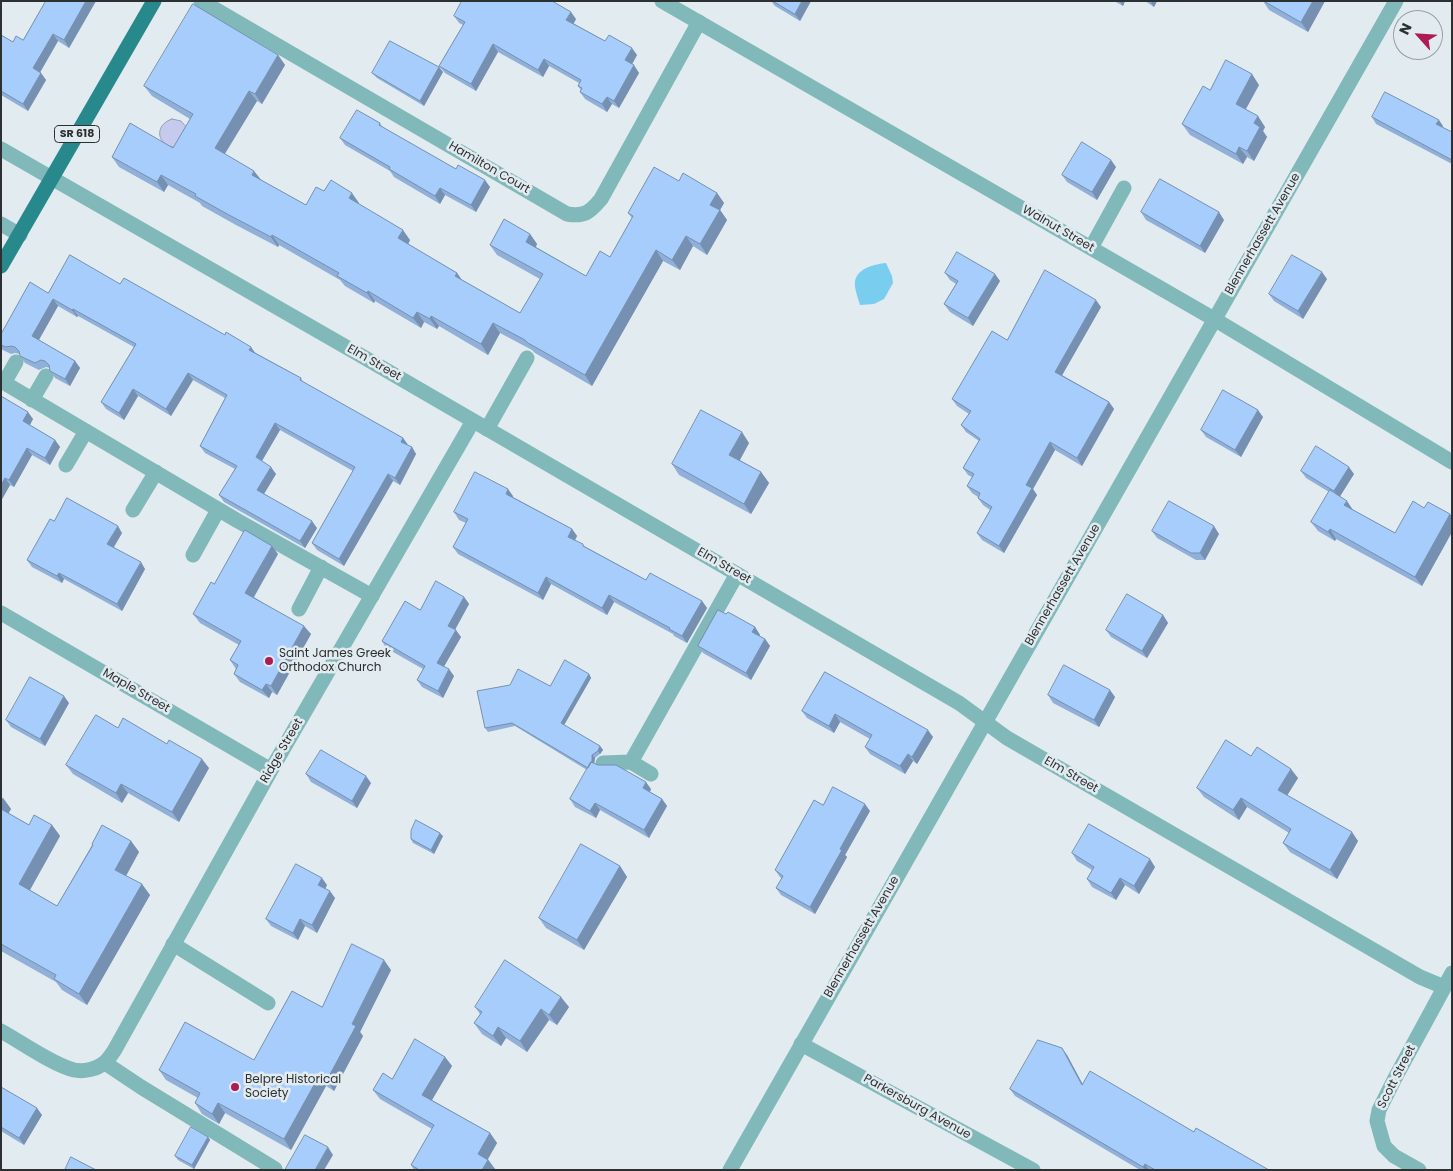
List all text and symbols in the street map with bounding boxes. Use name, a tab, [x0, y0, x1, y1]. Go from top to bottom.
north arrow	[1393, 10, 1443, 60]
text: N	[1394, 20, 1417, 38]
road number: SR 618	[54, 126, 100, 142]
street label: Hamilton Court	[446, 139, 532, 197]
street label: Blennerhassett Avenue	[1222, 171, 1304, 297]
street label: Walnut Street	[1019, 203, 1097, 255]
street label: Elm Street	[345, 342, 403, 384]
street label: Blennerhassett Avenue	[1022, 522, 1104, 648]
street label: Elm Street	[695, 545, 753, 587]
place label: Saint James Greek Orthodox Church	[279, 647, 391, 675]
marker: Saint James Greek Orthodox Church	[263, 655, 275, 667]
street label: Maple Street	[100, 666, 172, 716]
street label: Ridge Street	[258, 716, 306, 786]
street label: Elm Street	[1042, 754, 1100, 796]
street label: Blennerhassett Avenue	[821, 874, 903, 1000]
street label: Scott Street	[1375, 1043, 1419, 1111]
street label: Parkersburg Avenue	[861, 1071, 973, 1143]
place label: Belpre Historical Society	[245, 1073, 341, 1101]
marker: Belpre Historical Society	[229, 1081, 241, 1093]

